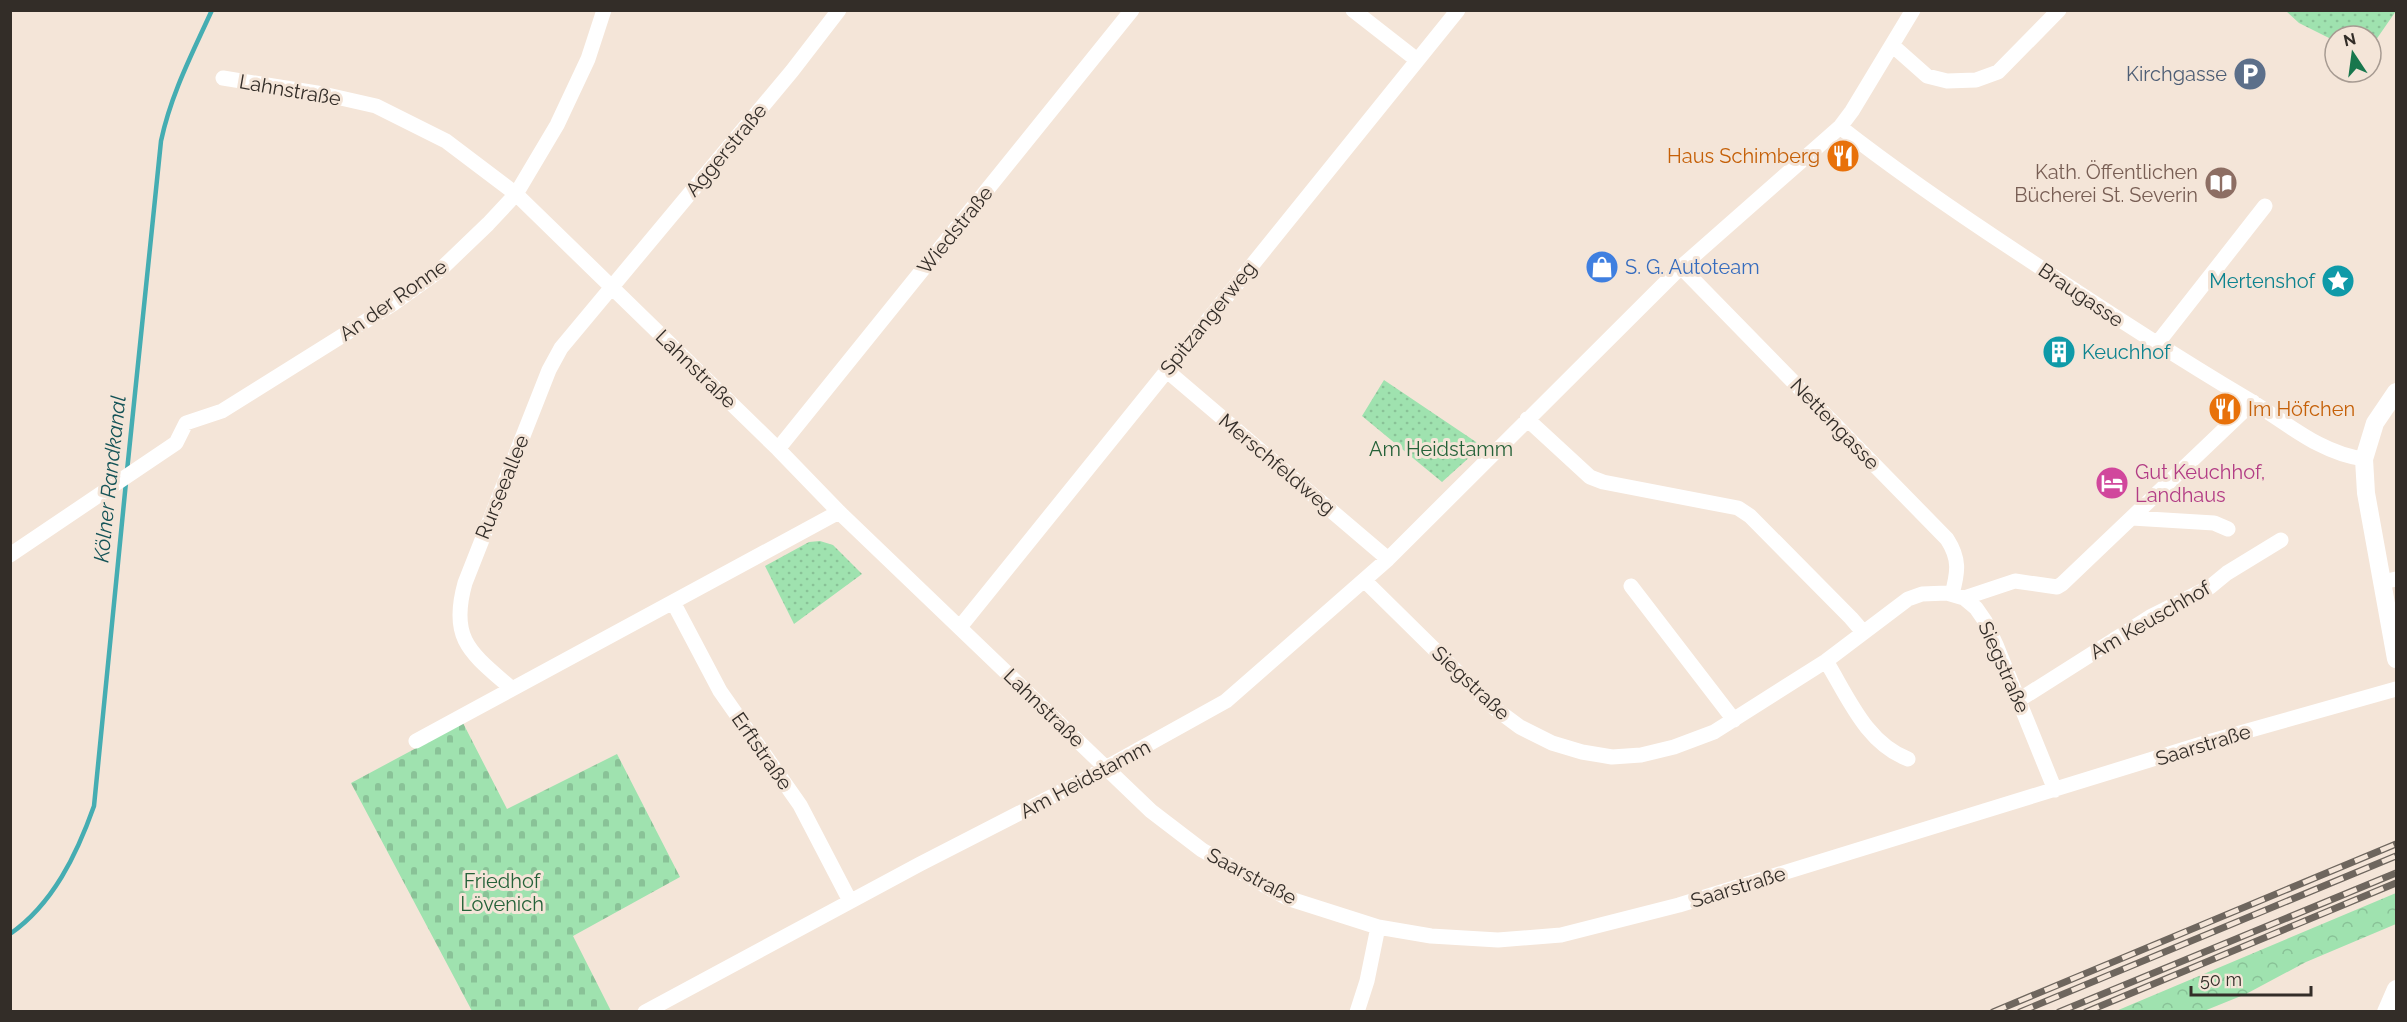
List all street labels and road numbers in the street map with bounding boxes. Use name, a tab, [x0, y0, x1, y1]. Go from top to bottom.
street label: Lahnstraße	[237, 69, 343, 111]
street label: Aggerstraße	[680, 99, 772, 201]
street label: Wiedstraße	[912, 181, 998, 279]
street label: An der Ronne	[335, 254, 452, 346]
street label: Spitzangerweg	[1155, 256, 1261, 380]
street label: Braugasse	[2034, 258, 2128, 332]
street label: Lahnstraße	[651, 325, 742, 414]
street label: Nettengasse	[1785, 373, 1885, 475]
street label: Merschfeldweg	[1214, 408, 1340, 520]
street label: Rurseeallee	[470, 431, 534, 543]
street label: Am Keuschhof	[2085, 575, 2216, 664]
street label: Siegstraße	[1973, 618, 2035, 717]
street label: Siegstraße	[1427, 641, 1515, 725]
street label: Lahnstraße	[999, 664, 1090, 753]
street label: Erftstraße	[727, 707, 798, 795]
street label: Saarstraße	[2153, 719, 2254, 771]
street label: Am Heidstamm	[1016, 735, 1154, 823]
street label: Saarstraße	[1203, 842, 1301, 910]
street label: Saarstraße	[1688, 861, 1789, 913]

